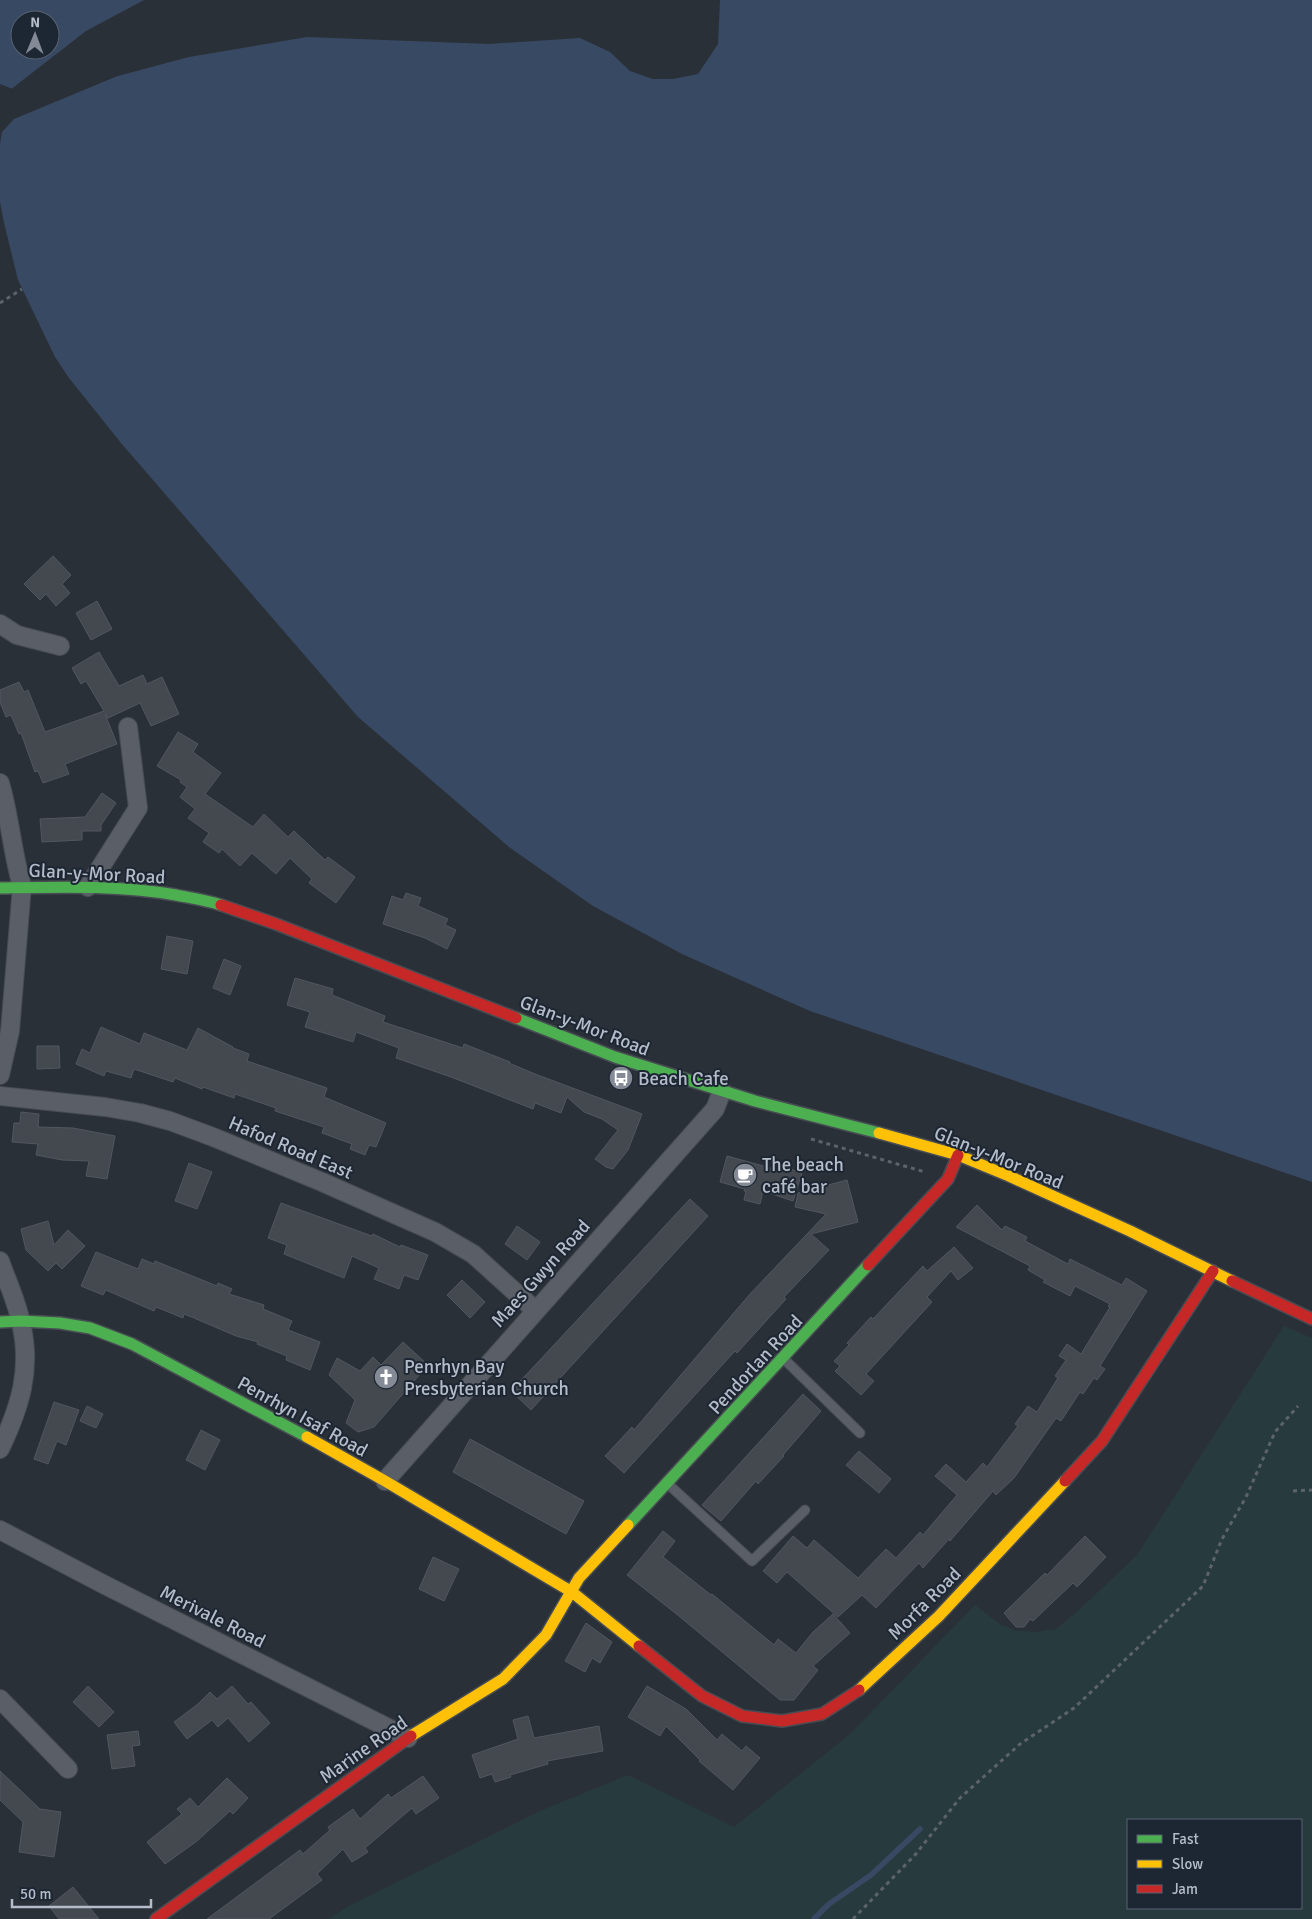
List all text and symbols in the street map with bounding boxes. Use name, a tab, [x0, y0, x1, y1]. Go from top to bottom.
north arrow	[10, 10, 60, 60]
text: N	[30, 14, 40, 31]
street label: Glan-y-Mor Road	[28, 858, 166, 890]
street label: Glan-y-Mor Road	[516, 990, 653, 1062]
bus stop icon: Beach Cafe	[608, 1065, 634, 1091]
place label: Beach Cafe	[638, 1067, 729, 1091]
street label: Hafod Road East	[225, 1111, 357, 1185]
street label: Glan-y-Mor Road	[931, 1121, 1067, 1195]
place label: The beach café bar	[762, 1153, 844, 1199]
cafe icon: The beach café bar	[732, 1162, 758, 1188]
street label: Maes Gwyn Road	[486, 1215, 595, 1333]
street label: Pendorlan Road	[703, 1310, 808, 1420]
place label: Penrhyn Bay Presbyterian Church	[404, 1355, 569, 1401]
church icon: Penrhyn Bay Presbyterian Church	[373, 1364, 399, 1390]
street label: Penrhyn Isaf Road	[233, 1371, 372, 1463]
street label: Morfa Road	[883, 1562, 966, 1645]
street label: Merivale Road	[156, 1580, 269, 1654]
street label: Marine Road	[315, 1711, 412, 1789]
legend	[1127, 1819, 1302, 1909]
text: Fast	[1172, 1830, 1199, 1848]
text: Slow	[1172, 1855, 1203, 1873]
scale bar	[12, 1876, 151, 1908]
text: Jam	[1172, 1880, 1198, 1898]
text: 50 m	[20, 1885, 51, 1903]

